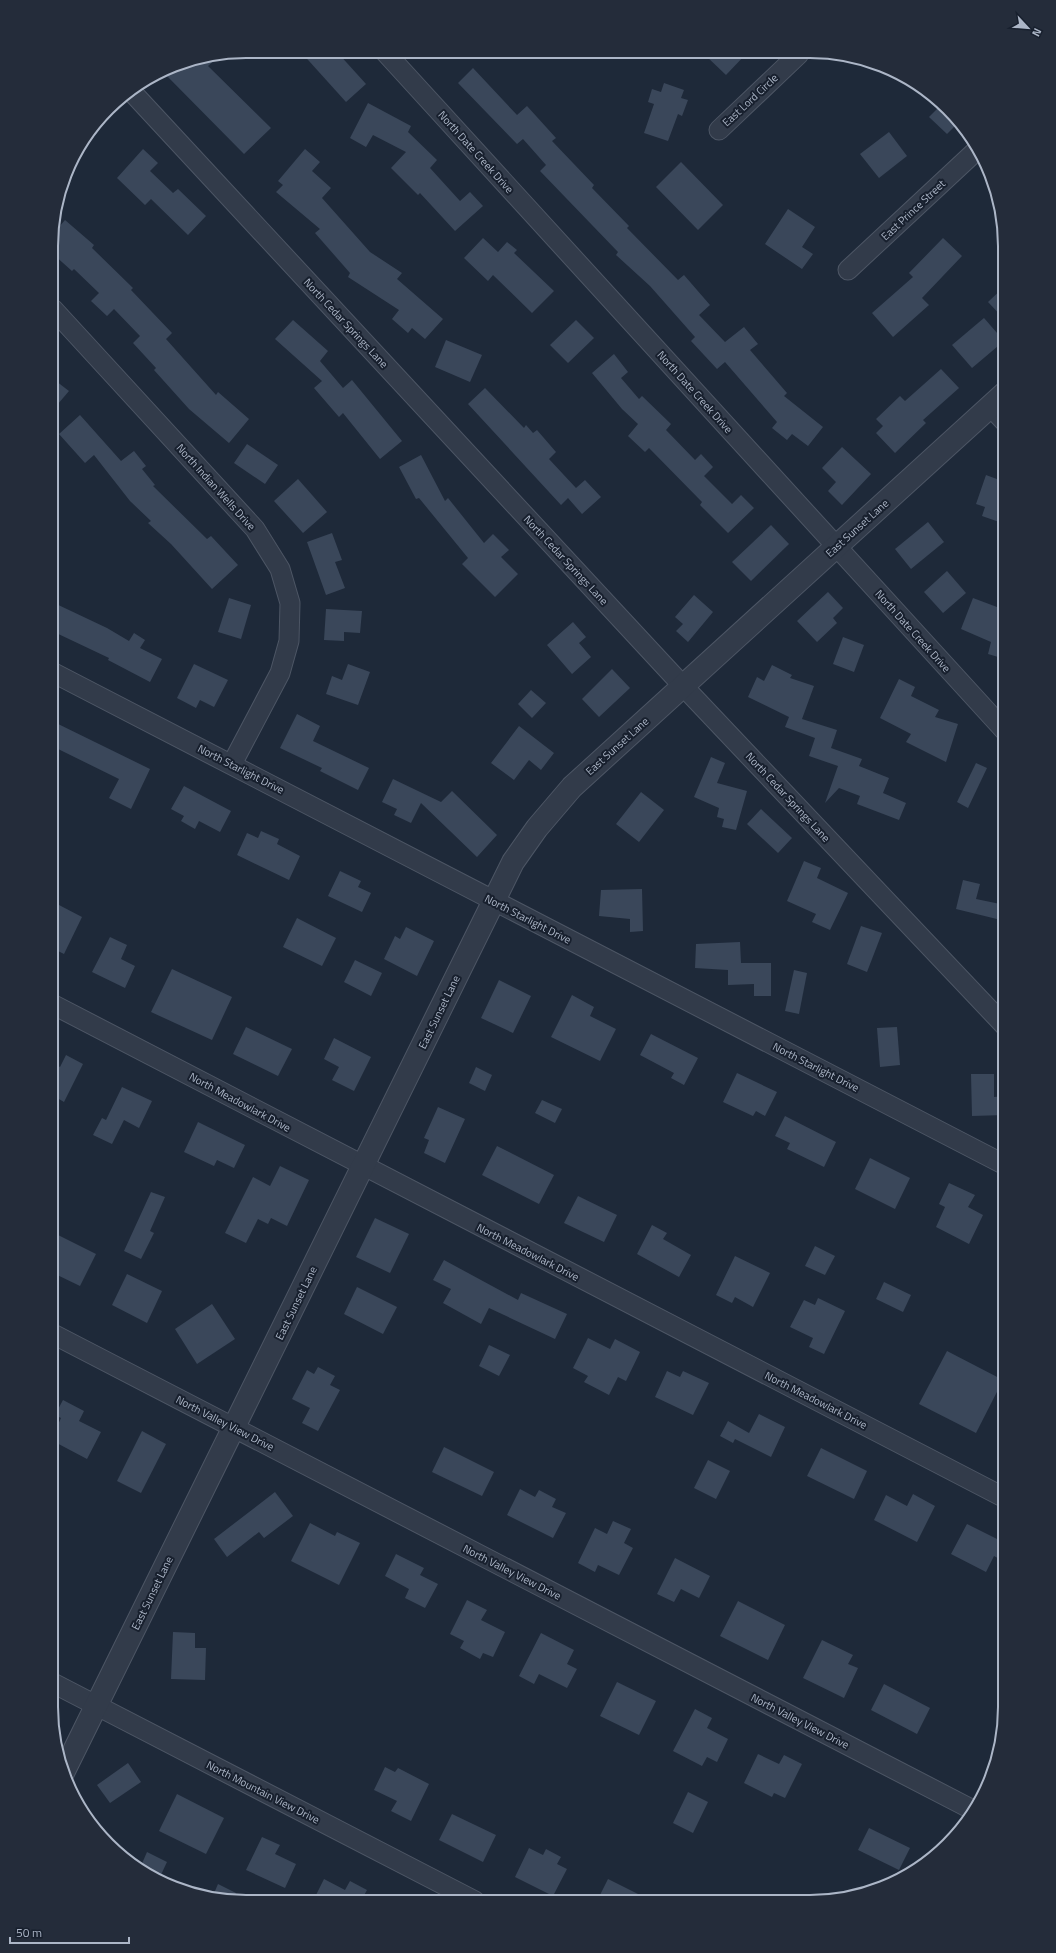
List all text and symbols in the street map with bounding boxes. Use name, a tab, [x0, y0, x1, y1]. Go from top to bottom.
north arrow	[1008, 8, 1048, 48]
text: N	[1028, 25, 1046, 39]
street label: East Lord Circle	[719, 70, 782, 130]
street label: North Date Creek Drive	[435, 107, 518, 197]
street label: East Prince Street	[877, 176, 949, 244]
street label: North Cedar Springs Lane	[300, 275, 392, 372]
street label: North Date Creek Drive	[654, 347, 737, 437]
street label: North Indian Wells Drive	[173, 440, 260, 534]
street label: East Sunset Lane	[822, 495, 892, 561]
street label: North Cedar Springs Lane	[520, 512, 612, 609]
street label: North Date Creek Drive	[872, 586, 955, 676]
street label: East Sunset Lane	[582, 713, 652, 779]
street label: North Starlight Drive	[195, 740, 287, 798]
street label: North Cedar Springs Lane	[742, 749, 834, 846]
street label: North Starlight Drive	[482, 890, 574, 948]
street label: East Sunset Lane	[414, 972, 464, 1051]
street label: North Starlight Drive	[770, 1038, 862, 1096]
street label: North Meadowlark Drive	[186, 1068, 294, 1136]
street label: North Meadowlark Drive	[474, 1219, 582, 1285]
street label: East Sunset Lane	[271, 1263, 321, 1342]
street label: North Meadowlark Drive	[762, 1367, 870, 1433]
street label: North Valley View Drive	[173, 1391, 277, 1455]
street label: North Valley View Drive	[460, 1540, 564, 1604]
street label: East Sunset Lane	[127, 1553, 177, 1632]
street label: North Valley View Drive	[748, 1689, 852, 1753]
street label: North Mountain View Drive	[204, 1756, 323, 1828]
scale bar	[10, 1919, 129, 1945]
text: 50 m	[16, 1923, 42, 1942]

